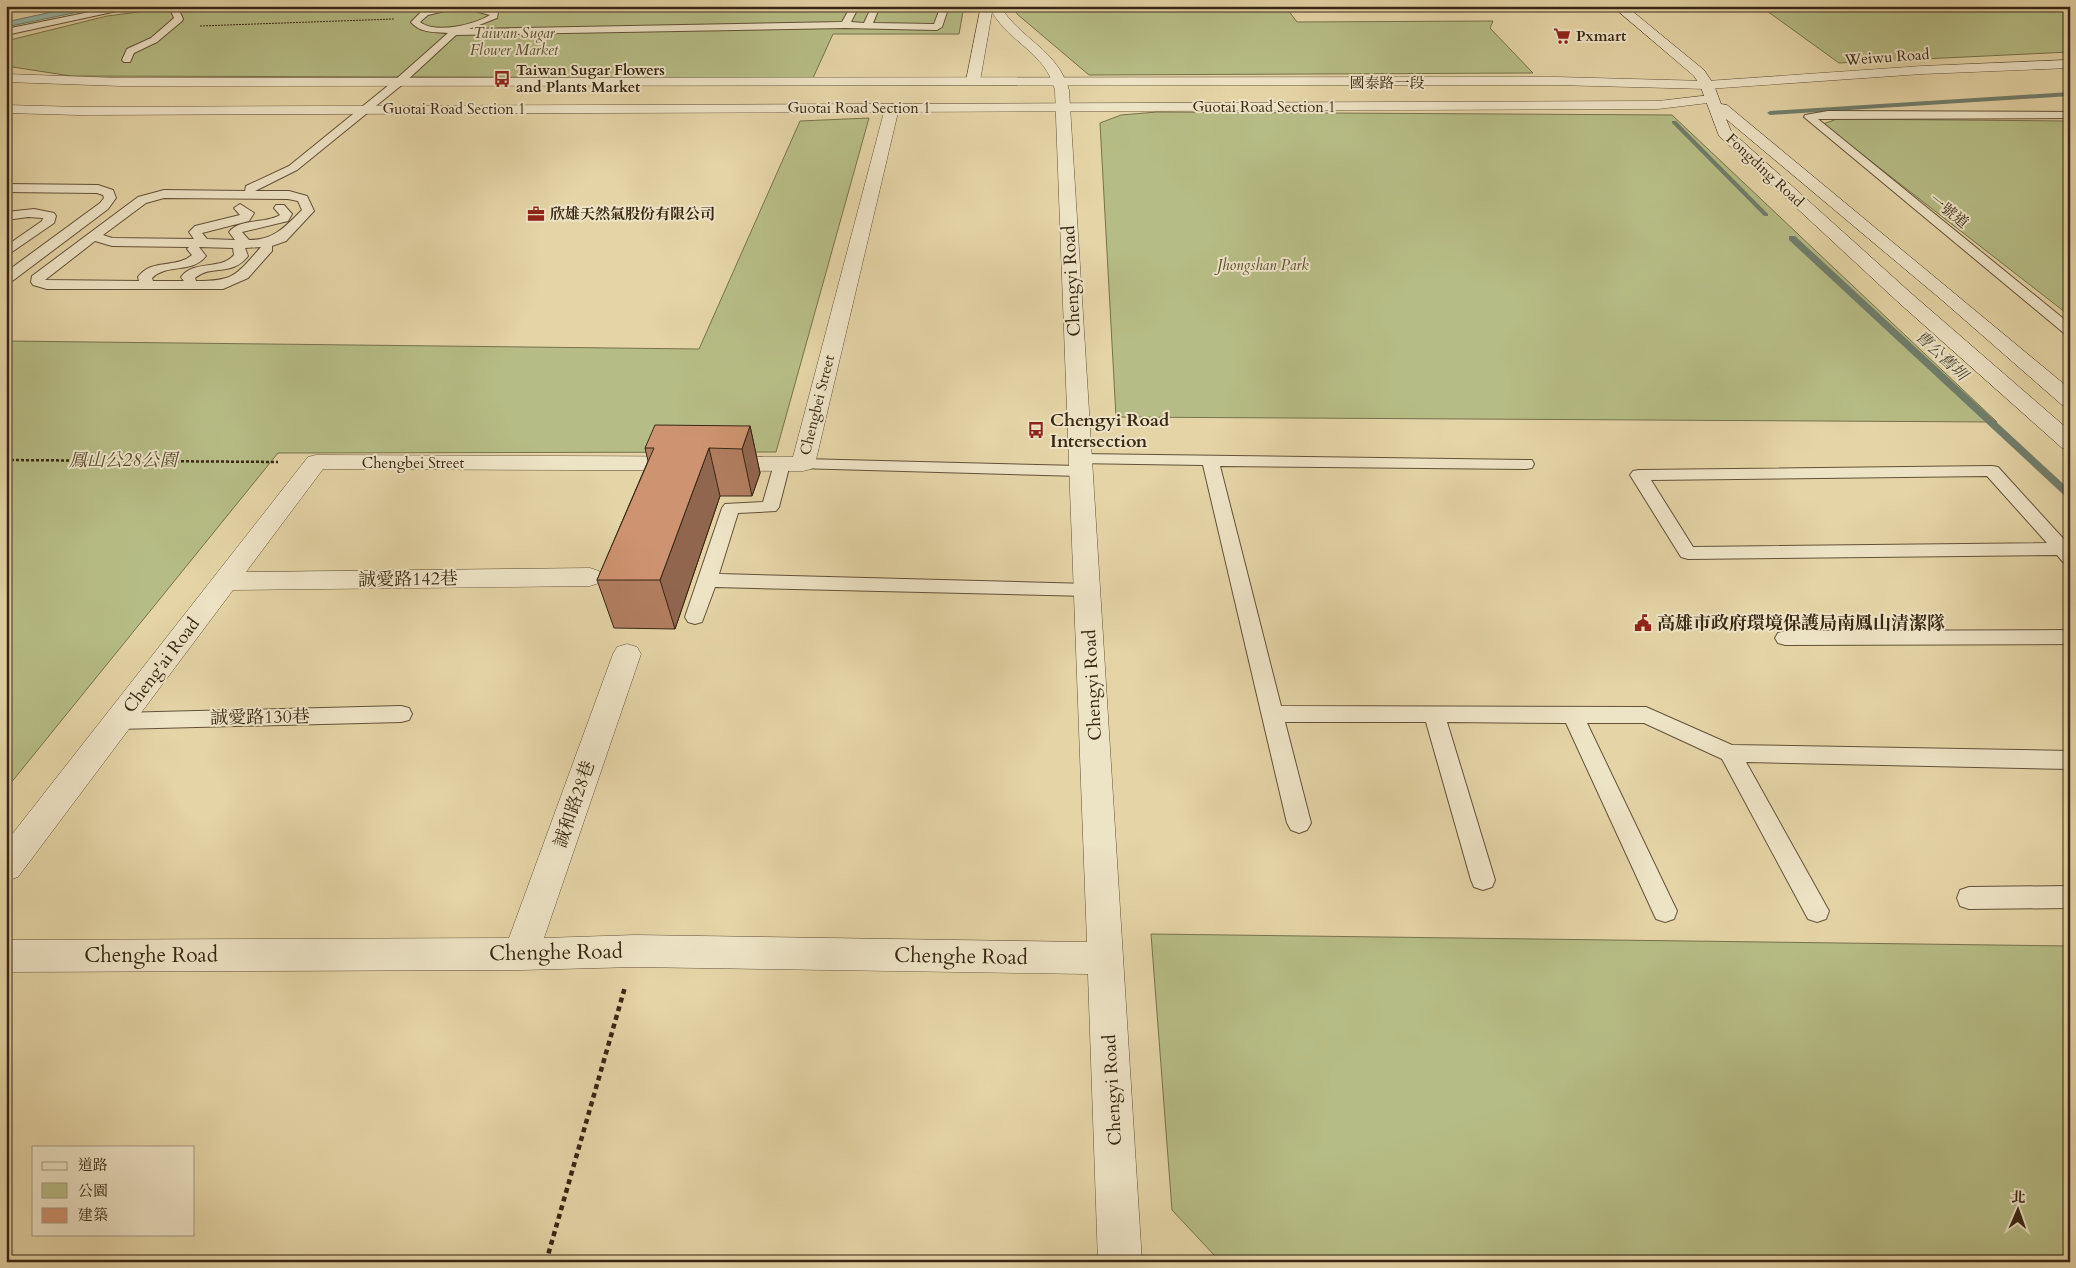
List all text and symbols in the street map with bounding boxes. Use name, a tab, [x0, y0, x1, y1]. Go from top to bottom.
park label: Taiwan Sugar Flower Market	[470, 23, 559, 60]
supermarket icon: Pxmart	[1552, 26, 1572, 46]
place label: Pxmart	[1576, 26, 1627, 46]
street label: Weiwu Road	[1843, 44, 1930, 70]
place label: Taiwan Sugar Flowers and Plants Market	[516, 60, 665, 97]
bus stop icon: Taiwan Sugar Flowers and Plants Market	[492, 69, 512, 89]
street label: 國泰路一段	[1349, 73, 1425, 93]
street label: Guotai Road Section 1	[1192, 97, 1336, 117]
street label: Guotai Road Section 1	[787, 98, 931, 118]
street label: Guotai Road Section 1	[382, 99, 526, 119]
street label: Fongding Road	[1722, 129, 1808, 211]
street label: 一號道	[1925, 189, 1973, 233]
office icon: 欣雄天然氣股份有限公司	[526, 204, 546, 224]
place label: 欣雄天然氣股份有限公司	[550, 204, 715, 224]
street label: Chengyi Road	[1056, 224, 1087, 337]
park label: Jhongshan Park	[1213, 255, 1309, 275]
water label: 曹公舊圳	[1910, 326, 1974, 388]
street label: Chengbei Street	[795, 353, 839, 457]
place label: Chengyi Road Intersection	[1050, 408, 1170, 454]
bus stop icon: Chengyi Road Intersection	[1026, 420, 1046, 440]
park label: 鳳山公28公園	[69, 448, 180, 473]
street label: Chengbei Street	[362, 453, 465, 473]
street label: 誠愛路142巷	[358, 566, 458, 593]
place label: 高雄市政府環境保護局南鳳山清潔隊	[1657, 611, 1945, 636]
street label: Cheng'ai Road	[117, 612, 206, 718]
public building icon: 高雄市政府環境保護局南鳳山清潔隊	[1633, 613, 1653, 633]
street label: Chengyi Road	[1077, 628, 1108, 741]
street label: 誠愛路130巷	[210, 704, 310, 731]
street label: 誠和路28巷	[548, 757, 601, 851]
street label: Chenghe Road	[489, 937, 623, 968]
street label: Chenghe Road	[84, 941, 218, 970]
street label: Chenghe Road	[894, 941, 1028, 972]
street label: Chengyi Road	[1097, 1033, 1128, 1146]
legend	[32, 1146, 195, 1236]
text: 道路	[78, 1155, 108, 1175]
text: 公園	[78, 1181, 108, 1201]
north arrow	[1994, 1186, 2044, 1236]
text: 北	[2011, 1188, 2026, 1207]
text: 建築	[78, 1205, 108, 1225]

